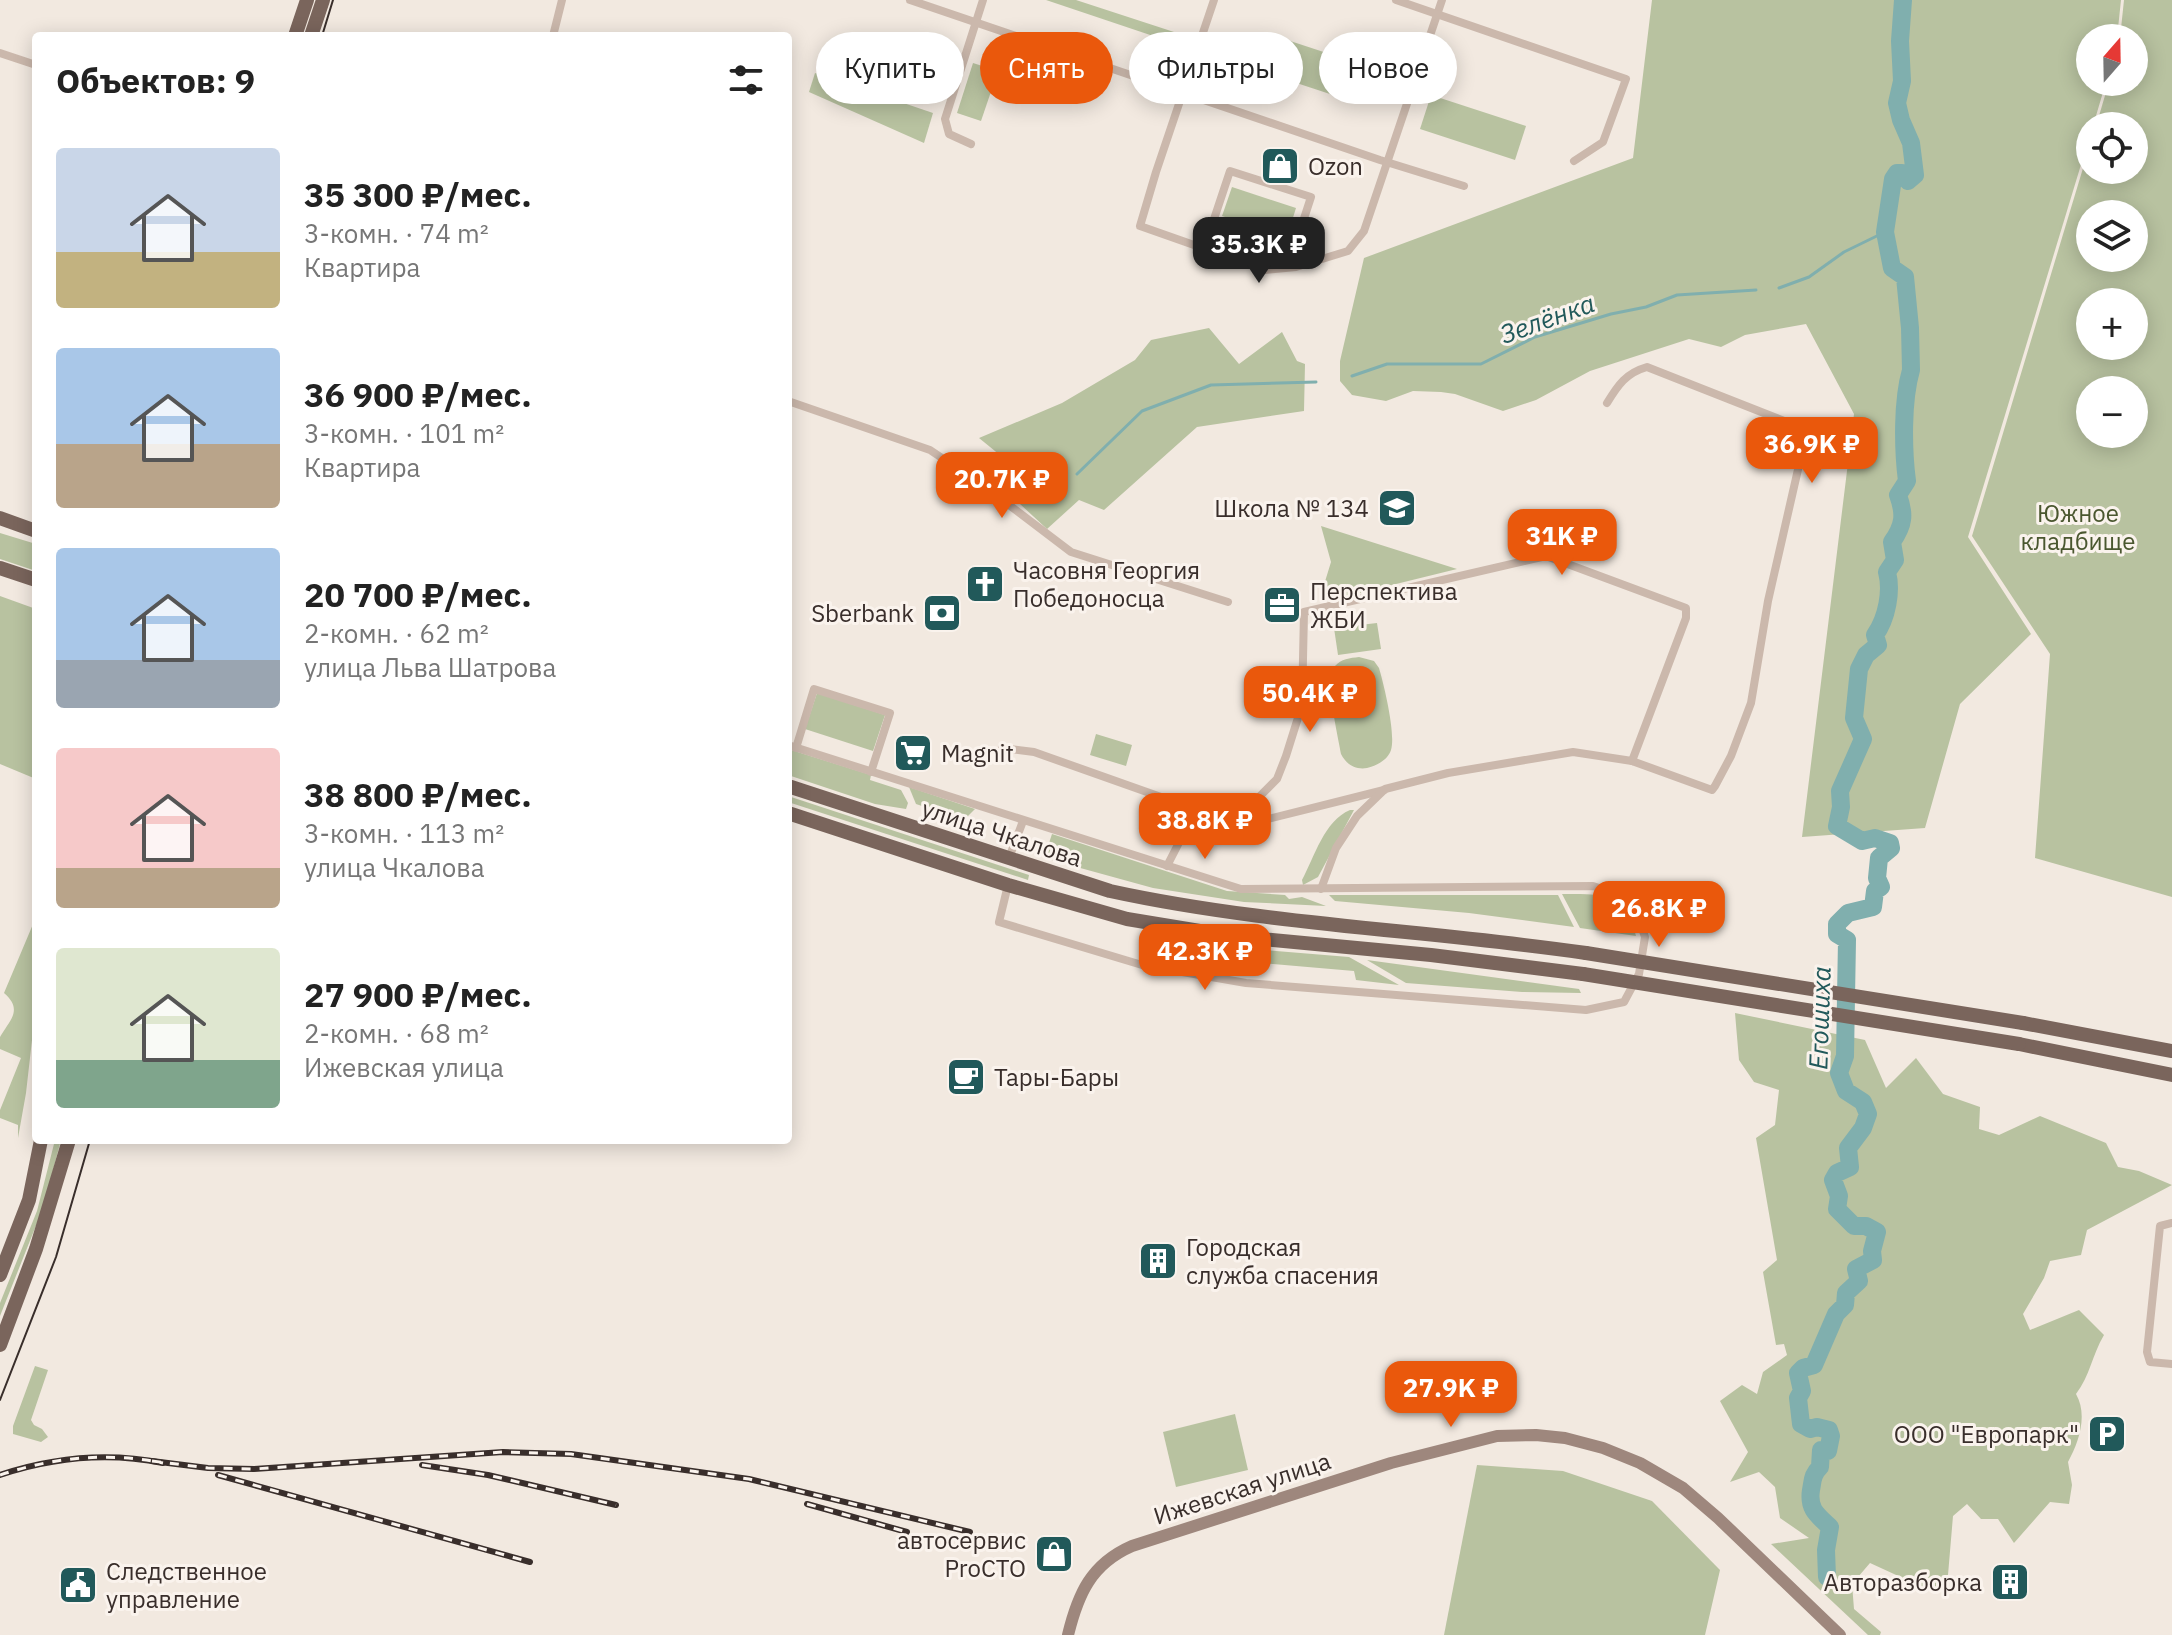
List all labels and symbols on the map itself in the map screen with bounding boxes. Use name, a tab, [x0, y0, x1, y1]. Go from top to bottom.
north arrow	[2076, 24, 2148, 96]
shop icon: Ozon	[1259, 145, 1301, 187]
place label: Ozon	[1308, 150, 1363, 182]
pin: 35.3K ₽	[1185, 217, 1333, 285]
water label: Зелёнка	[1495, 285, 1599, 351]
pin: 36.9K ₽	[1738, 417, 1886, 485]
pin: 20.7K ₽	[928, 452, 1076, 520]
school or university icon: Школа № 134	[1376, 487, 1418, 529]
place label: Школа № 134	[1214, 492, 1369, 524]
park label: Южное кладбище	[2020, 497, 2136, 557]
pin: 31K ₽	[1506, 509, 1618, 577]
place label: Часовня Георгия Победоносца	[1013, 554, 1200, 614]
church icon: Часовня Георгия Победоносца	[964, 563, 1006, 605]
place label: Перспектива ЖБИ	[1310, 575, 1458, 635]
office icon: Перспектива ЖБИ	[1261, 584, 1303, 626]
bank icon: Sberbank	[921, 592, 963, 634]
place label: Sberbank	[811, 597, 914, 629]
pin: 50.4K ₽	[1236, 666, 1384, 734]
supermarket icon: Magnit	[892, 732, 934, 774]
place label: Magnit	[941, 737, 1014, 769]
street label: улица Чкалова	[918, 792, 1086, 874]
pin: 38.8K ₽	[1131, 793, 1279, 861]
pin: 26.8K ₽	[1585, 881, 1733, 949]
pin: 42.3K ₽	[1131, 924, 1279, 992]
water label: Егошиха	[1800, 966, 1838, 1070]
cafe icon: Тары-Бары	[945, 1056, 987, 1098]
place label: Тары-Бары	[994, 1061, 1119, 1093]
place label: Городская служба спасения	[1186, 1231, 1379, 1291]
building icon: Городская служба спасения	[1137, 1240, 1179, 1282]
pin: 27.9K ₽	[1377, 1361, 1525, 1429]
parking icon: ООО "Европарк"	[2086, 1413, 2128, 1455]
place label: ООО "Европарк"	[1894, 1418, 2079, 1450]
street label: Ижевская улица	[1149, 1444, 1335, 1532]
place label: автосервис ProСТО	[897, 1524, 1026, 1584]
shop icon: автосервис ProСТО	[1033, 1533, 1075, 1575]
place label: Следственное управление	[106, 1555, 267, 1615]
building icon: Авторазборка	[1989, 1561, 2031, 1603]
public building icon: Следственное управление	[57, 1564, 99, 1606]
place label: Авторазборка	[1824, 1566, 1982, 1598]

